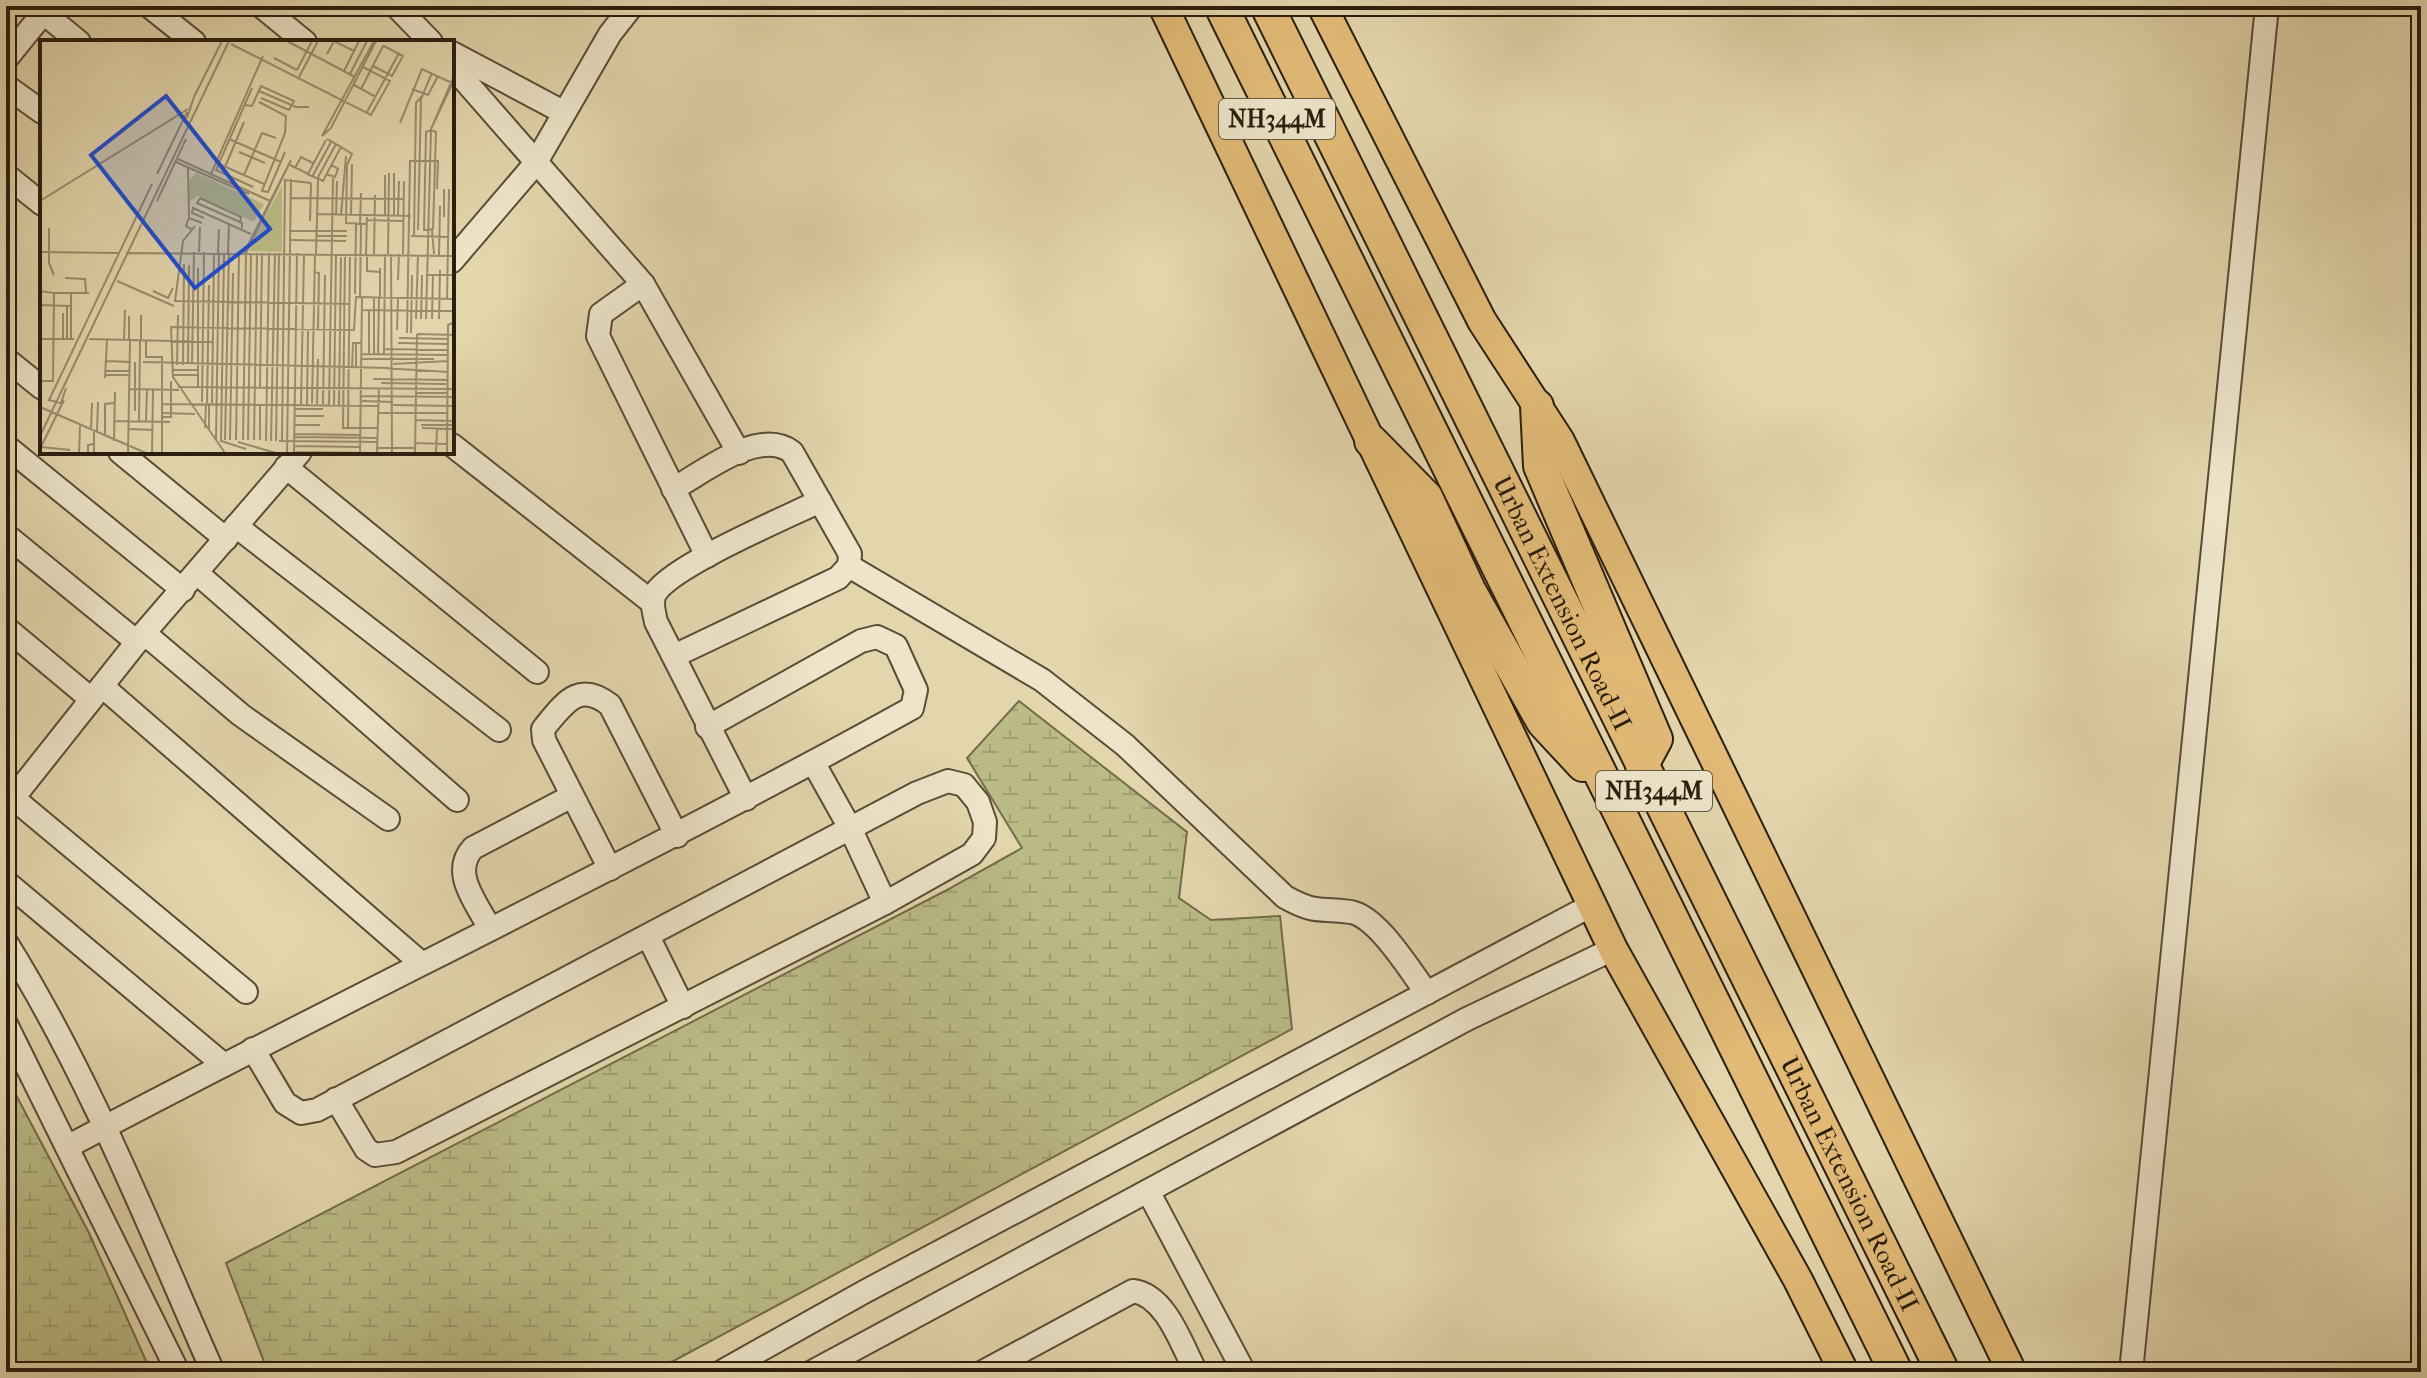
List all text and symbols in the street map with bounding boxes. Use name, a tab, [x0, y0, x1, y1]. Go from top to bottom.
inset map	[40, 40, 454, 454]
road number: NH344M	[1219, 99, 1335, 139]
street label: Urban Extension Road-II	[1486, 471, 1638, 736]
road number: NH344M	[1596, 771, 1712, 811]
street label: Urban Extension Road-II	[1773, 1052, 1925, 1316]

